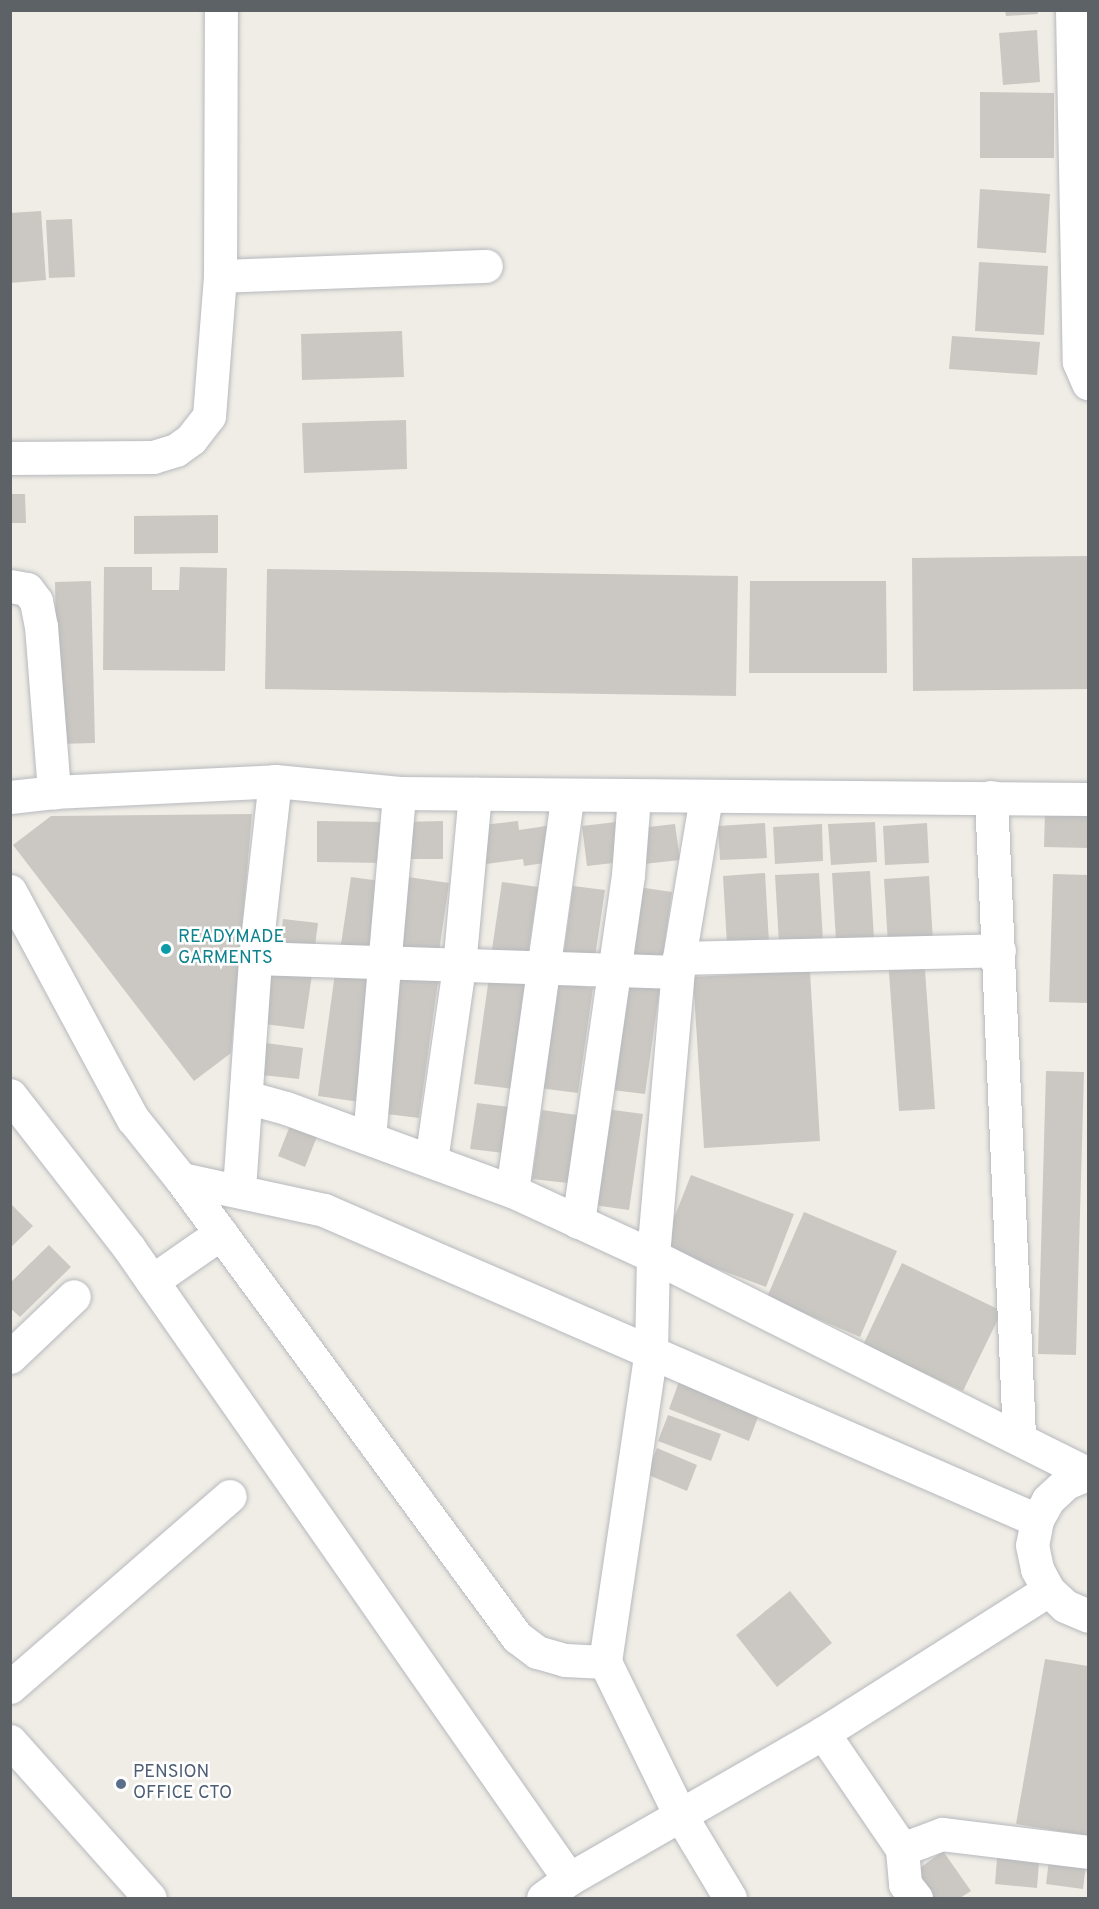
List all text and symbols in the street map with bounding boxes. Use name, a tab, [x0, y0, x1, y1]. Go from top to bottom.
place label: READYMADE GARMENTS	[178, 928, 284, 970]
marker: READYMADE GARMENTS	[159, 942, 173, 956]
place label: PENSION OFFICE CTO	[133, 1763, 232, 1806]
marker: PENSION OFFICE CTO	[114, 1777, 128, 1791]

